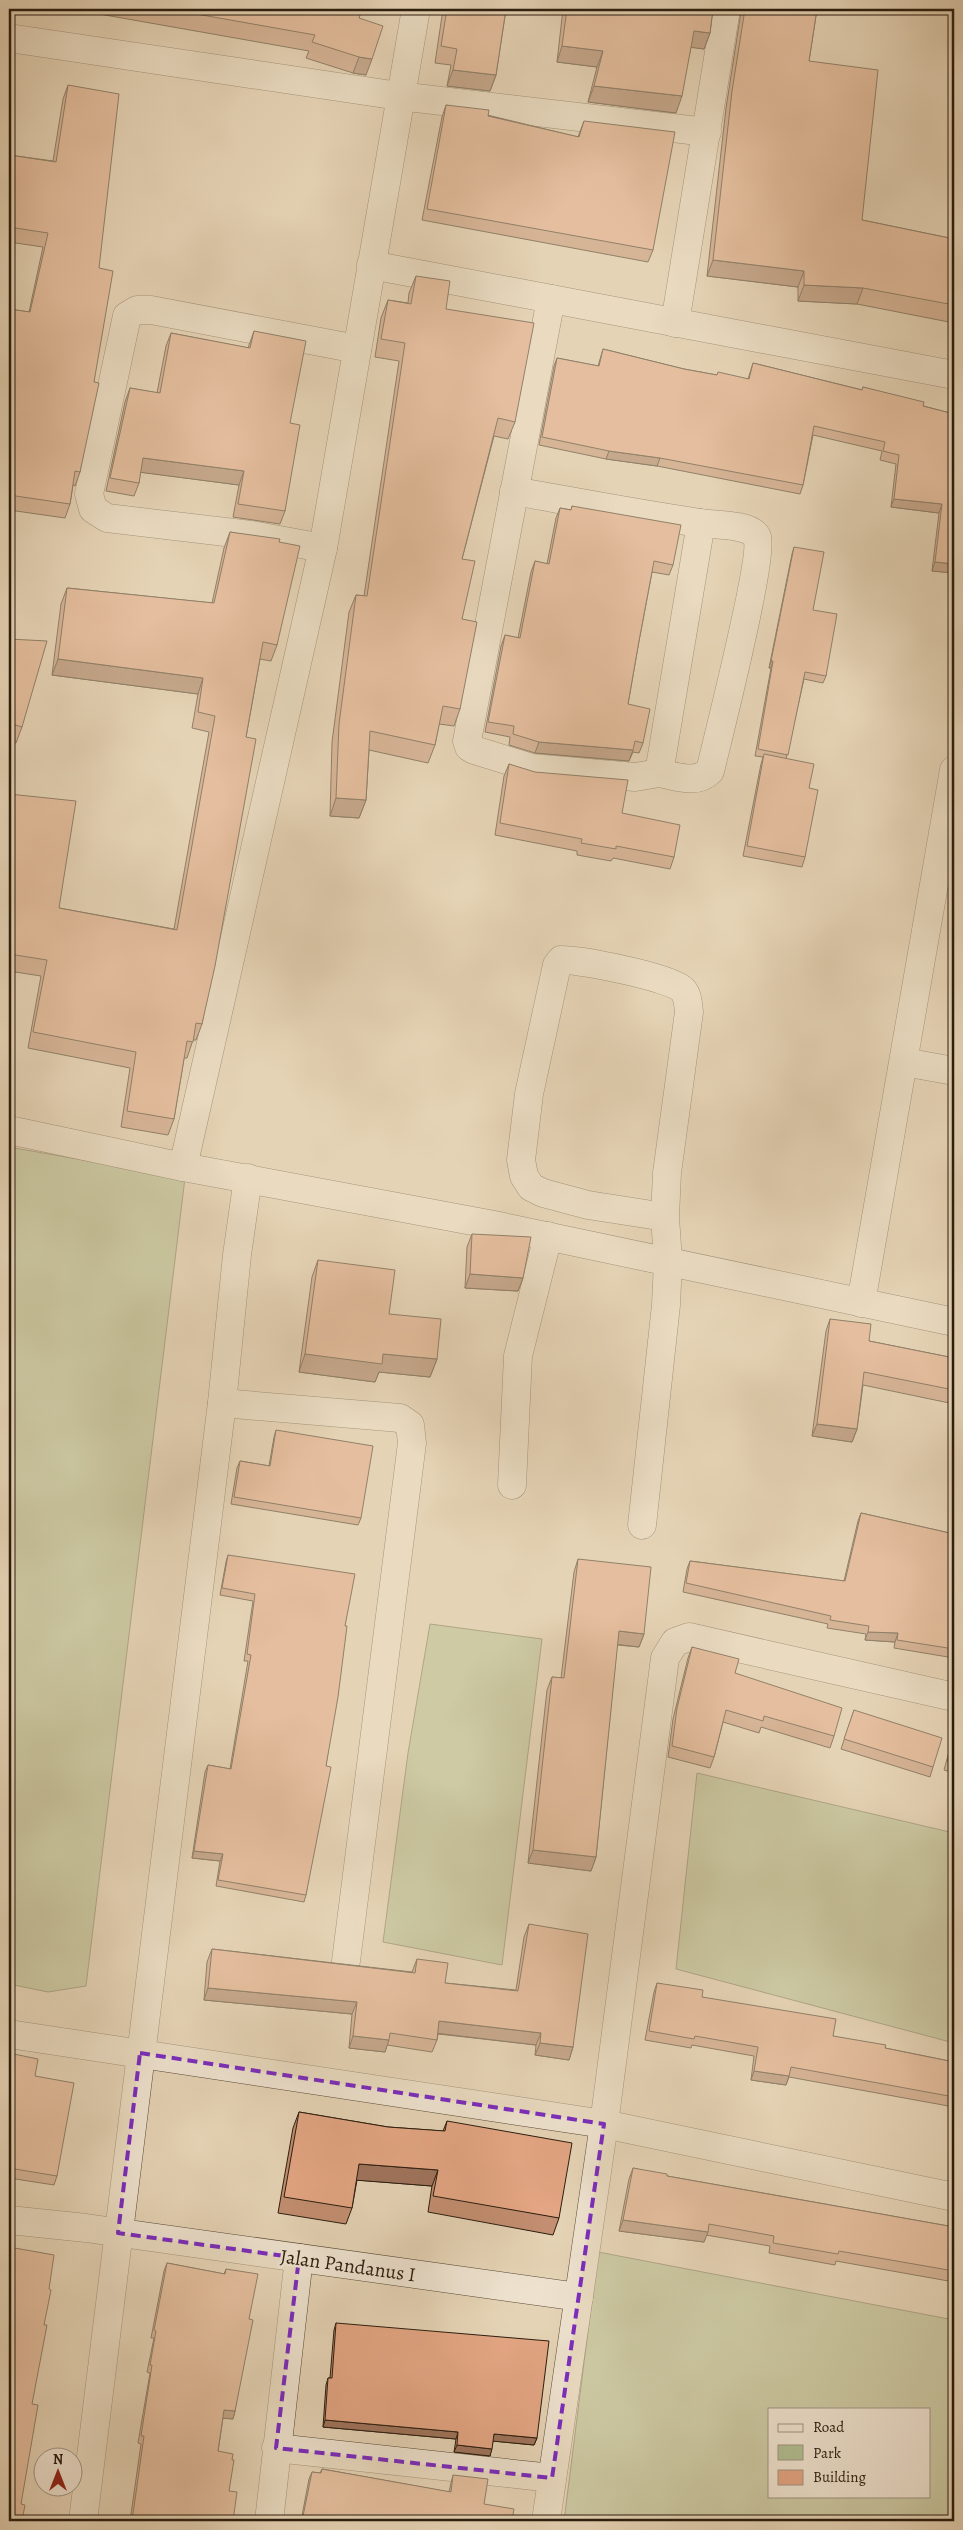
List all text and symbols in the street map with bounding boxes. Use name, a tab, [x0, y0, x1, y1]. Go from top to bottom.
street label: Jalan Pandanus I	[279, 2243, 417, 2288]
legend	[768, 2408, 930, 2498]
text: Road	[813, 2417, 845, 2437]
text: Park	[813, 2443, 842, 2463]
north arrow	[32, 2448, 82, 2498]
text: N	[53, 2450, 63, 2469]
text: Building	[813, 2467, 866, 2487]

